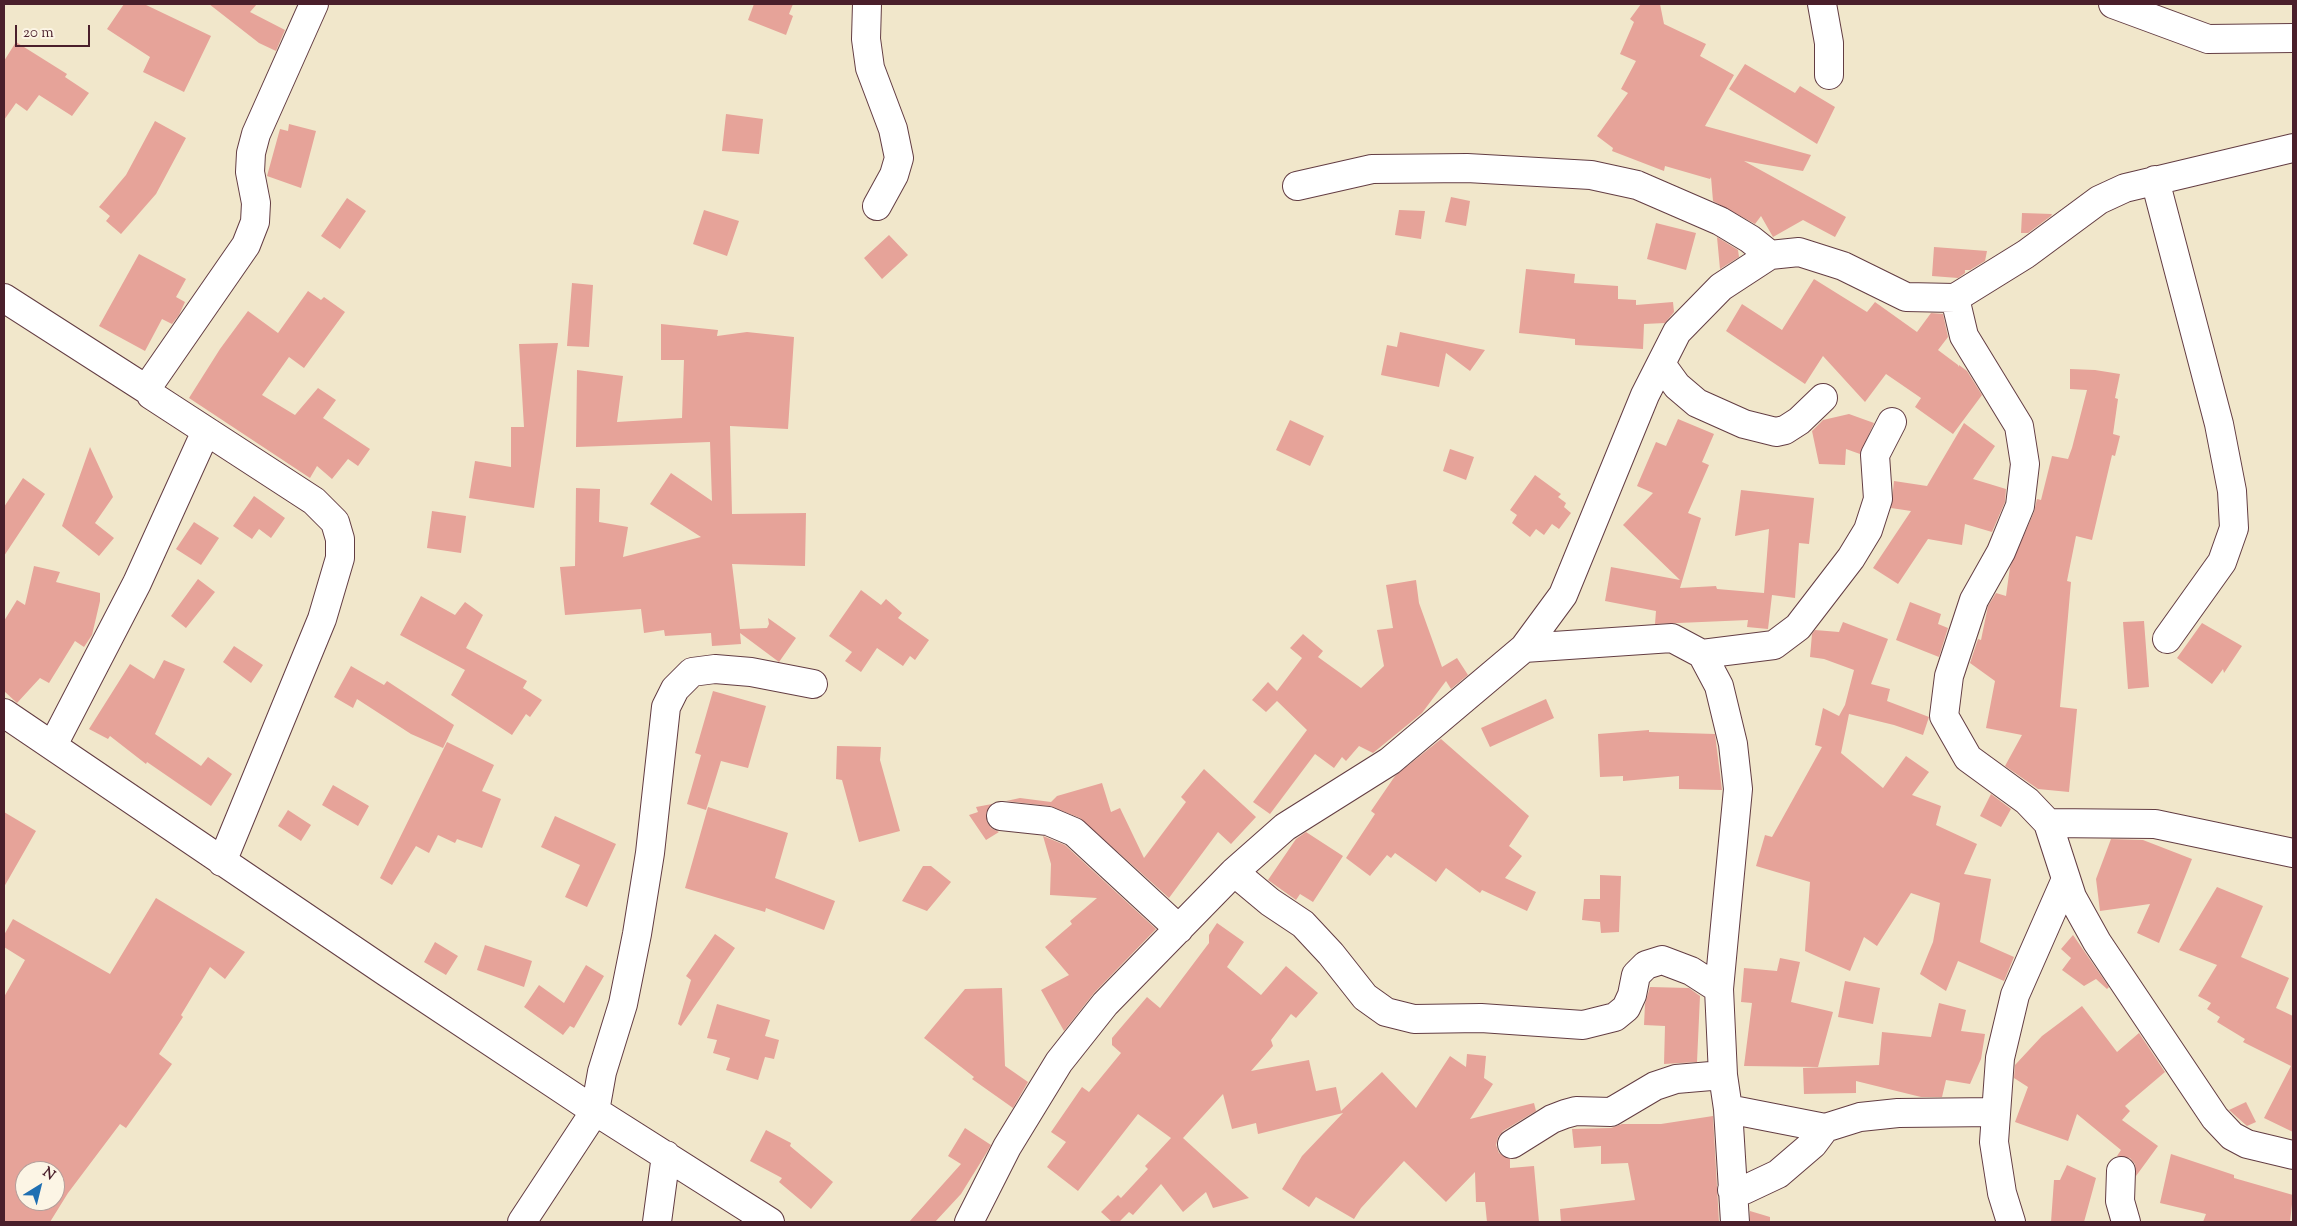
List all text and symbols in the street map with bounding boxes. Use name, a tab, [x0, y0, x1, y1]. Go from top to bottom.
scale bar	[18, 15, 92, 47]
text: 20 m	[23, 23, 54, 44]
north arrow	[15, 1161, 65, 1211]
text: N	[38, 1163, 59, 1186]

